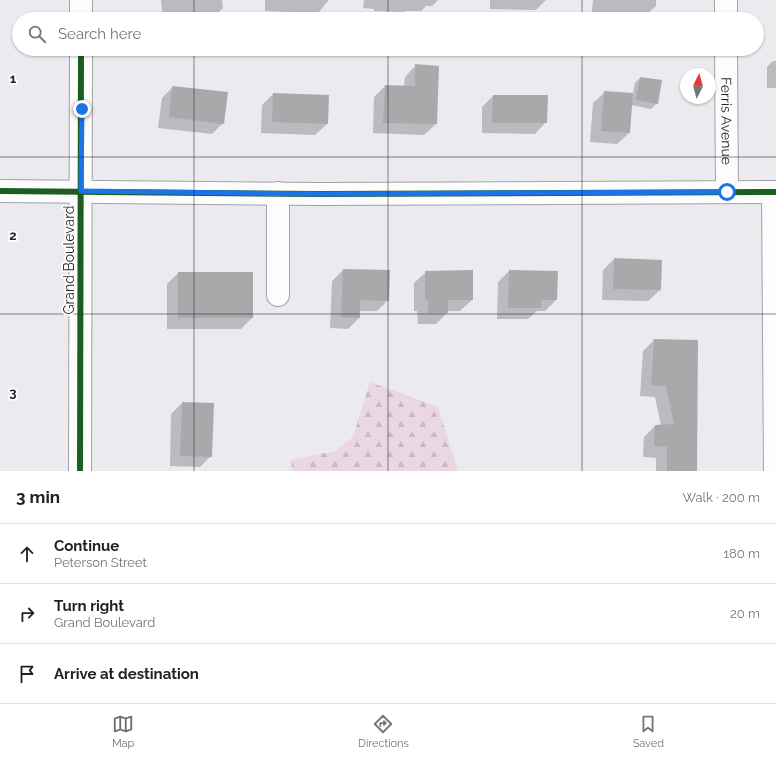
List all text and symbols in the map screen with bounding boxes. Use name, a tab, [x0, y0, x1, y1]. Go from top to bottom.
search box	[12, 12, 764, 56]
icon: search	[26, 23, 48, 45]
text: Search here	[58, 25, 141, 43]
north arrow	[680, 68, 716, 104]
text: 1	[10, 71, 17, 86]
street label: Ferris Avenue	[718, 77, 735, 165]
route end	[73, 100, 91, 118]
route start	[718, 183, 736, 201]
street label: Grand Boulevard	[61, 205, 77, 315]
text: 2	[9, 228, 17, 243]
text: 3	[9, 385, 17, 400]
text: 3 min	[16, 487, 60, 507]
text: Walk · 200 m	[683, 490, 760, 505]
text: Continue	[54, 537, 119, 555]
icon: ahead	[16, 543, 38, 565]
text: 180 m	[724, 546, 760, 561]
text: Peterson Street	[54, 555, 147, 570]
text: Turn right	[54, 597, 124, 615]
icon: right	[16, 603, 38, 625]
text: 20 m	[730, 606, 760, 621]
text: Grand Boulevard	[54, 615, 155, 630]
icon: arrive	[16, 663, 38, 685]
text: Arrive at destination	[54, 665, 199, 683]
tab: Map	[112, 713, 134, 750]
tab: Directions	[358, 713, 409, 750]
tab: Saved	[633, 713, 664, 750]

